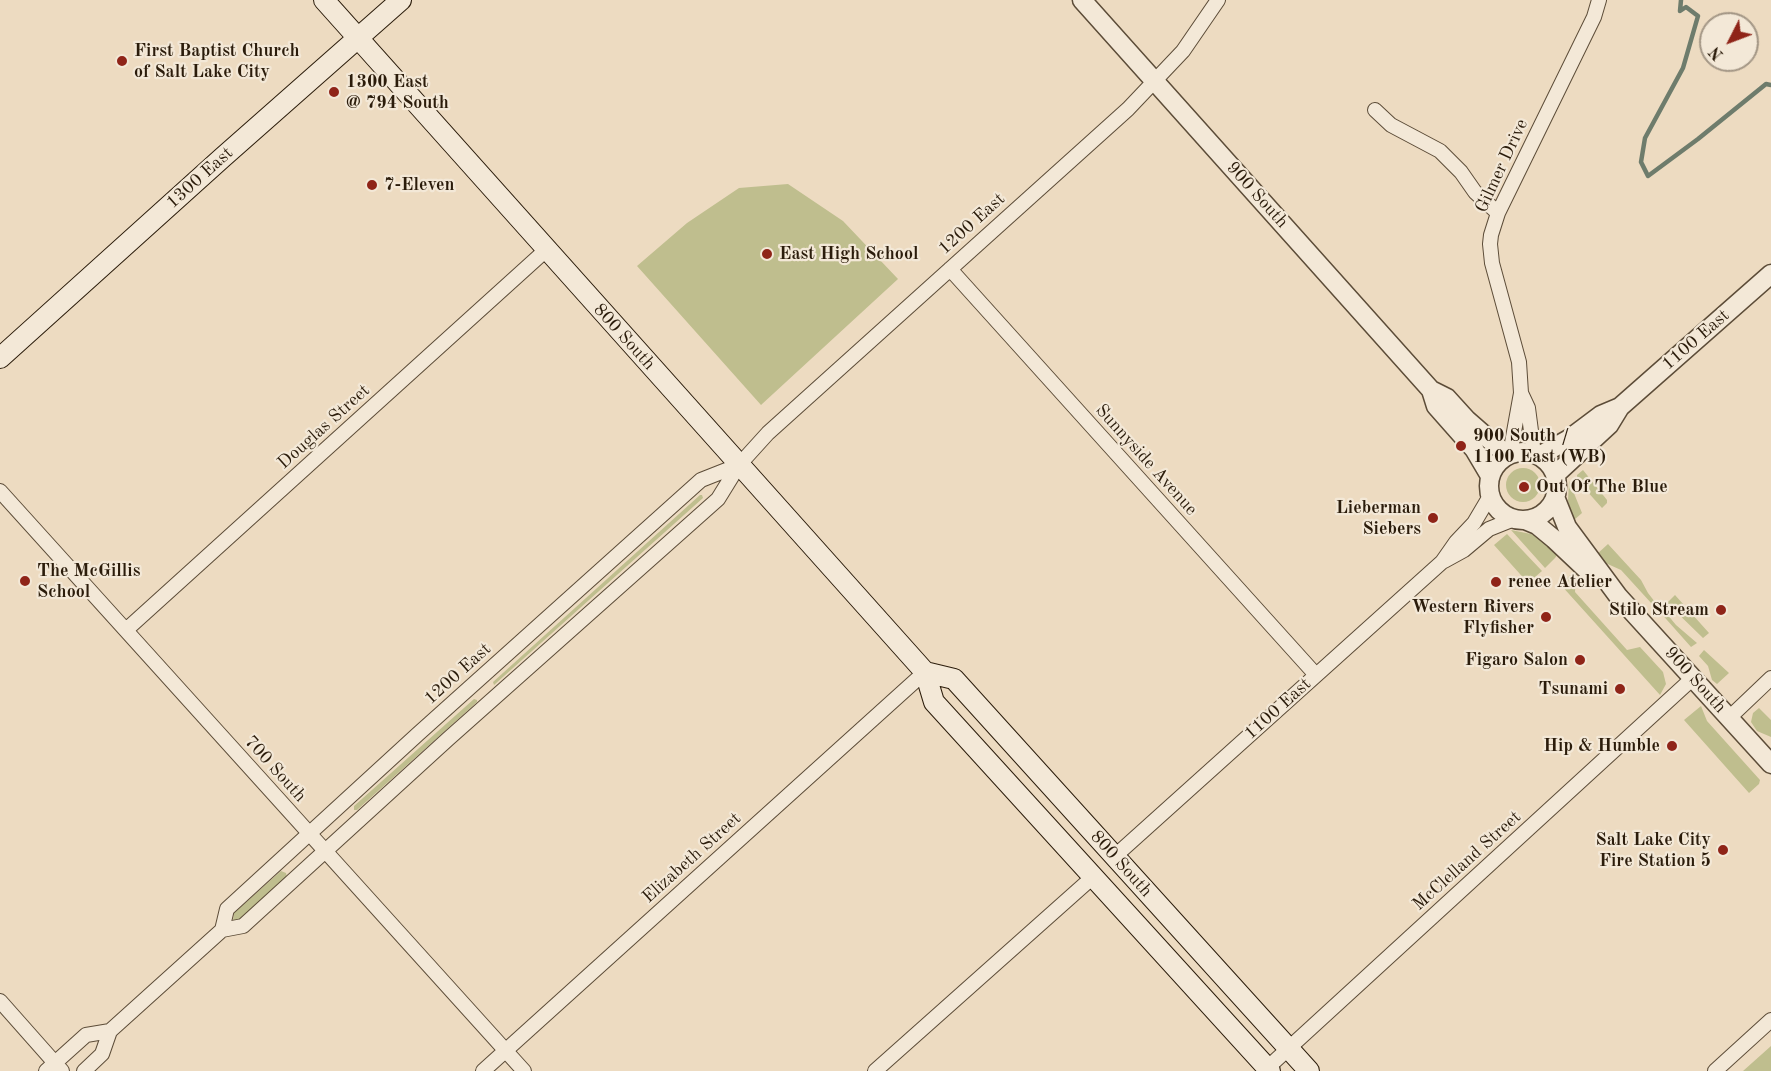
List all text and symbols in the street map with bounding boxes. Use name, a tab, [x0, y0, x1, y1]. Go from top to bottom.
north arrow	[1699, 12, 1759, 72]
place label: First Baptist Church of Salt Lake City	[134, 40, 300, 82]
text: N	[1707, 43, 1727, 63]
marker: First Baptist Church of Salt Lake City	[115, 54, 129, 68]
place label: 1300 East @ 794 South	[346, 71, 449, 113]
marker: 1300 East @ 794 South	[327, 85, 341, 99]
street label: Gilmer Drive	[1471, 116, 1533, 216]
street label: 1300 East	[162, 142, 238, 214]
street label: 900 South	[1221, 157, 1293, 233]
place label: 7-Eleven	[384, 174, 455, 196]
marker: 7-Eleven	[365, 178, 379, 192]
street label: 1200 East	[934, 188, 1010, 260]
place label: East High School	[779, 243, 918, 265]
marker: East High School	[760, 247, 774, 261]
street label: 800 South	[588, 299, 660, 375]
street label: 1100 East	[1658, 305, 1734, 375]
street label: Douglas Street	[273, 380, 375, 474]
street label: Sunnyside Avenue	[1090, 400, 1202, 520]
place label: 900 South / 1100 East (WB)	[1473, 425, 1606, 468]
marker: 900 South / 1100 East (WB)	[1454, 439, 1468, 453]
place label: Out Of The Blue	[1536, 476, 1668, 498]
marker: Out Of The Blue	[1517, 480, 1531, 494]
place label: Lieberman Siebers	[1336, 497, 1421, 540]
marker: Lieberman Siebers	[1426, 511, 1440, 525]
place label: The McGillis School	[37, 560, 140, 602]
place label: renee Atelier	[1508, 571, 1612, 593]
marker: The McGillis School	[18, 574, 32, 588]
marker: renee Atelier	[1489, 575, 1503, 589]
place label: Western Rivers Flyfisher	[1411, 596, 1534, 638]
place label: Stilo Stream	[1609, 599, 1709, 621]
marker: Stilo Stream	[1714, 603, 1728, 617]
marker: Western Rivers Flyfisher	[1539, 610, 1553, 624]
street label: 1200 East	[420, 638, 496, 710]
street label: 900 South	[1659, 642, 1731, 718]
place label: Figaro Salon	[1465, 649, 1568, 671]
marker: Figaro Salon	[1573, 653, 1587, 667]
street label: 1100 East	[1240, 673, 1316, 745]
place label: Tsunami	[1539, 678, 1608, 700]
marker: Tsunami	[1613, 682, 1627, 696]
street label: 700 South	[239, 731, 311, 807]
place label: Hip & Humble	[1543, 735, 1660, 757]
marker: Hip & Humble	[1665, 739, 1679, 753]
street label: McClelland Street	[1408, 807, 1526, 915]
street label: Elizabeth Street	[638, 808, 746, 908]
street label: 800 South	[1085, 826, 1157, 902]
place label: Salt Lake City Fire Station 5	[1596, 829, 1711, 872]
marker: Salt Lake City Fire Station 5	[1716, 843, 1730, 857]

